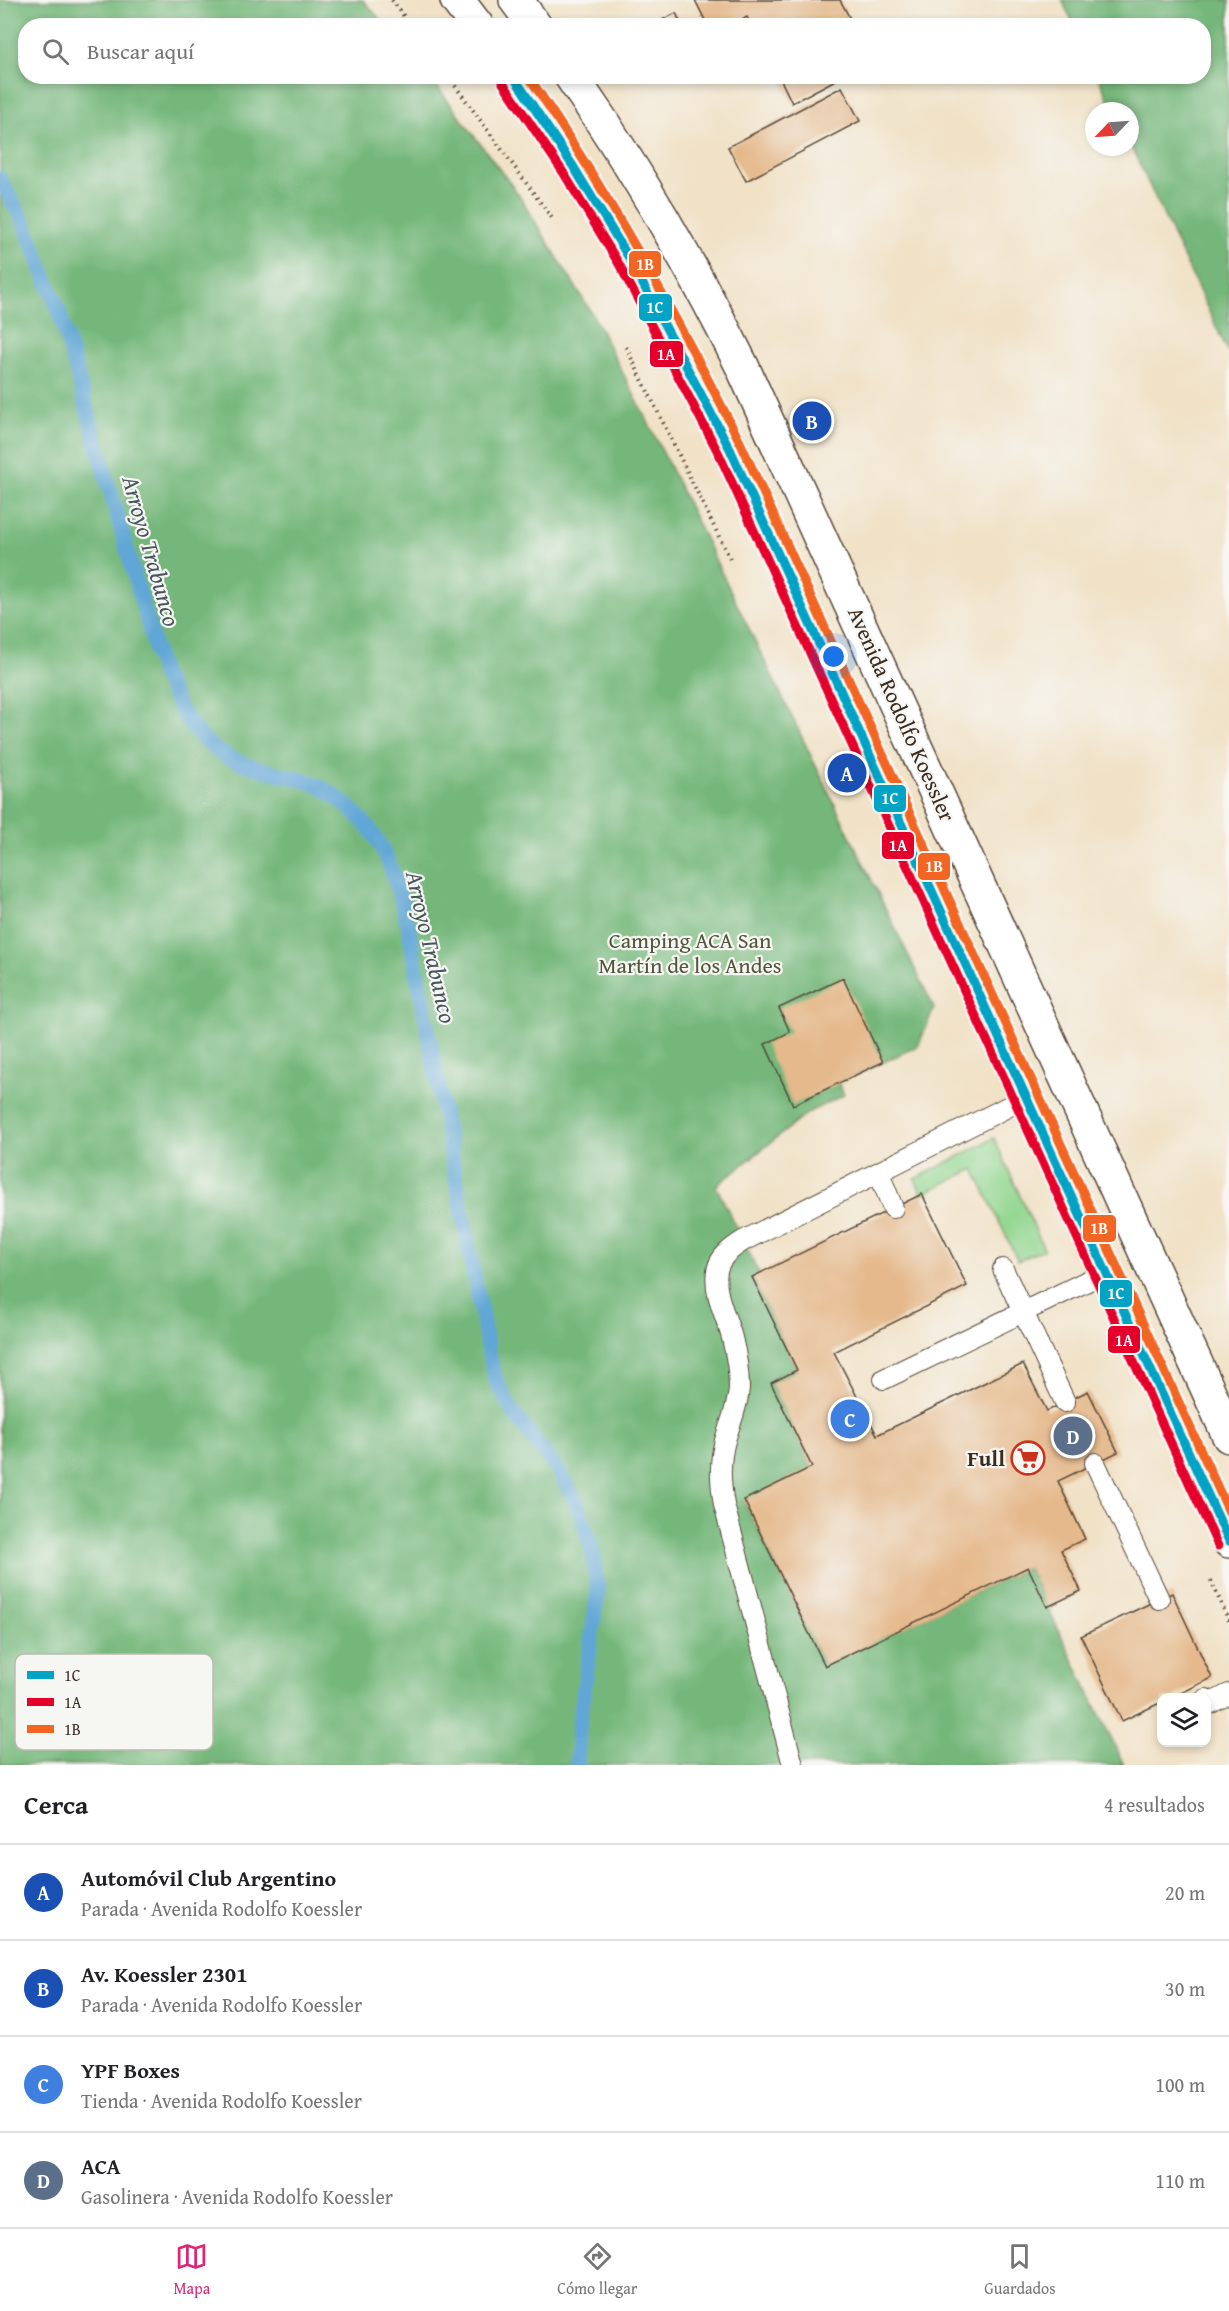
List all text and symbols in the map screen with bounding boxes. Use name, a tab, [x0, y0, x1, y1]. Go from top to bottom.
search box	[18, 18, 1211, 84]
icon: search	[39, 35, 72, 68]
text: Buscar aquí	[87, 35, 194, 67]
north arrow	[1085, 102, 1139, 156]
line badge: 1B	[628, 250, 662, 278]
text: 1B	[636, 252, 654, 276]
line badge: 1C	[638, 293, 673, 322]
text: 1C	[646, 295, 664, 319]
line badge: 1A	[649, 340, 684, 368]
text: 1A	[657, 342, 676, 366]
pin: B	[792, 398, 832, 444]
water label: Arroyo Trabunco	[113, 470, 190, 630]
street label: Avenida Rodolfo Koessler	[843, 603, 961, 825]
your location	[819, 642, 848, 671]
pin: A	[828, 750, 866, 796]
line badge: 1C	[873, 784, 907, 813]
text: 1C	[881, 786, 899, 810]
line badge: 1A	[881, 831, 915, 860]
text: 1A	[889, 833, 908, 857]
line badge: 1B	[917, 852, 951, 881]
text: 1B	[925, 854, 943, 878]
water label: Arroyo Trabunco	[397, 866, 466, 1026]
park label: Camping ACA San Martín de los Andes	[598, 924, 782, 981]
line badge: 1B	[1082, 1214, 1117, 1243]
text: 1B	[1090, 1216, 1108, 1240]
line badge: 1C	[1099, 1279, 1133, 1308]
text: 1C	[1107, 1281, 1125, 1305]
line badge: 1A	[1107, 1325, 1141, 1354]
text: 1A	[1115, 1328, 1134, 1352]
pin: C	[830, 1396, 870, 1442]
pin: D	[1054, 1414, 1092, 1458]
supermarket icon: Full	[1010, 1440, 1046, 1476]
place label: Full	[967, 1442, 1005, 1474]
legend	[15, 1654, 213, 1750]
text: 1C	[64, 1663, 81, 1687]
text: 1A	[64, 1690, 82, 1714]
map controls	[1157, 1693, 1211, 1747]
button: layers	[1157, 1693, 1211, 1747]
text: 1B	[64, 1717, 81, 1741]
text: Cerca	[24, 1785, 88, 1824]
text: 4 resultados	[1104, 1790, 1205, 1819]
text: Automóvil Club Argentino	[81, 1862, 336, 1894]
text: A	[37, 1878, 50, 1907]
text: 20 m	[1165, 1878, 1205, 1907]
text: Parada · Avenida Rodolfo Koessler	[81, 1894, 362, 1923]
text: Av. Koessler 2301	[81, 1958, 248, 1990]
text: B	[37, 1974, 50, 2003]
text: 30 m	[1165, 1974, 1205, 2003]
text: Parada · Avenida Rodolfo Koessler	[81, 1990, 362, 2019]
text: YPF Boxes	[81, 2054, 180, 2086]
text: C	[38, 2070, 49, 2099]
text: 100 m	[1155, 2070, 1205, 2099]
text: Tienda · Avenida Rodolfo Koessler	[81, 2086, 362, 2115]
text: ACA	[81, 2150, 121, 2182]
text: D	[37, 2166, 50, 2195]
text: 110 m	[1155, 2166, 1205, 2195]
text: Gasolinera · Avenida Rodolfo Koessler	[81, 2182, 393, 2211]
tab: Mapa	[173, 2240, 210, 2300]
tab: Cómo llegar	[557, 2240, 637, 2300]
tab: Guardados	[984, 2240, 1056, 2300]

